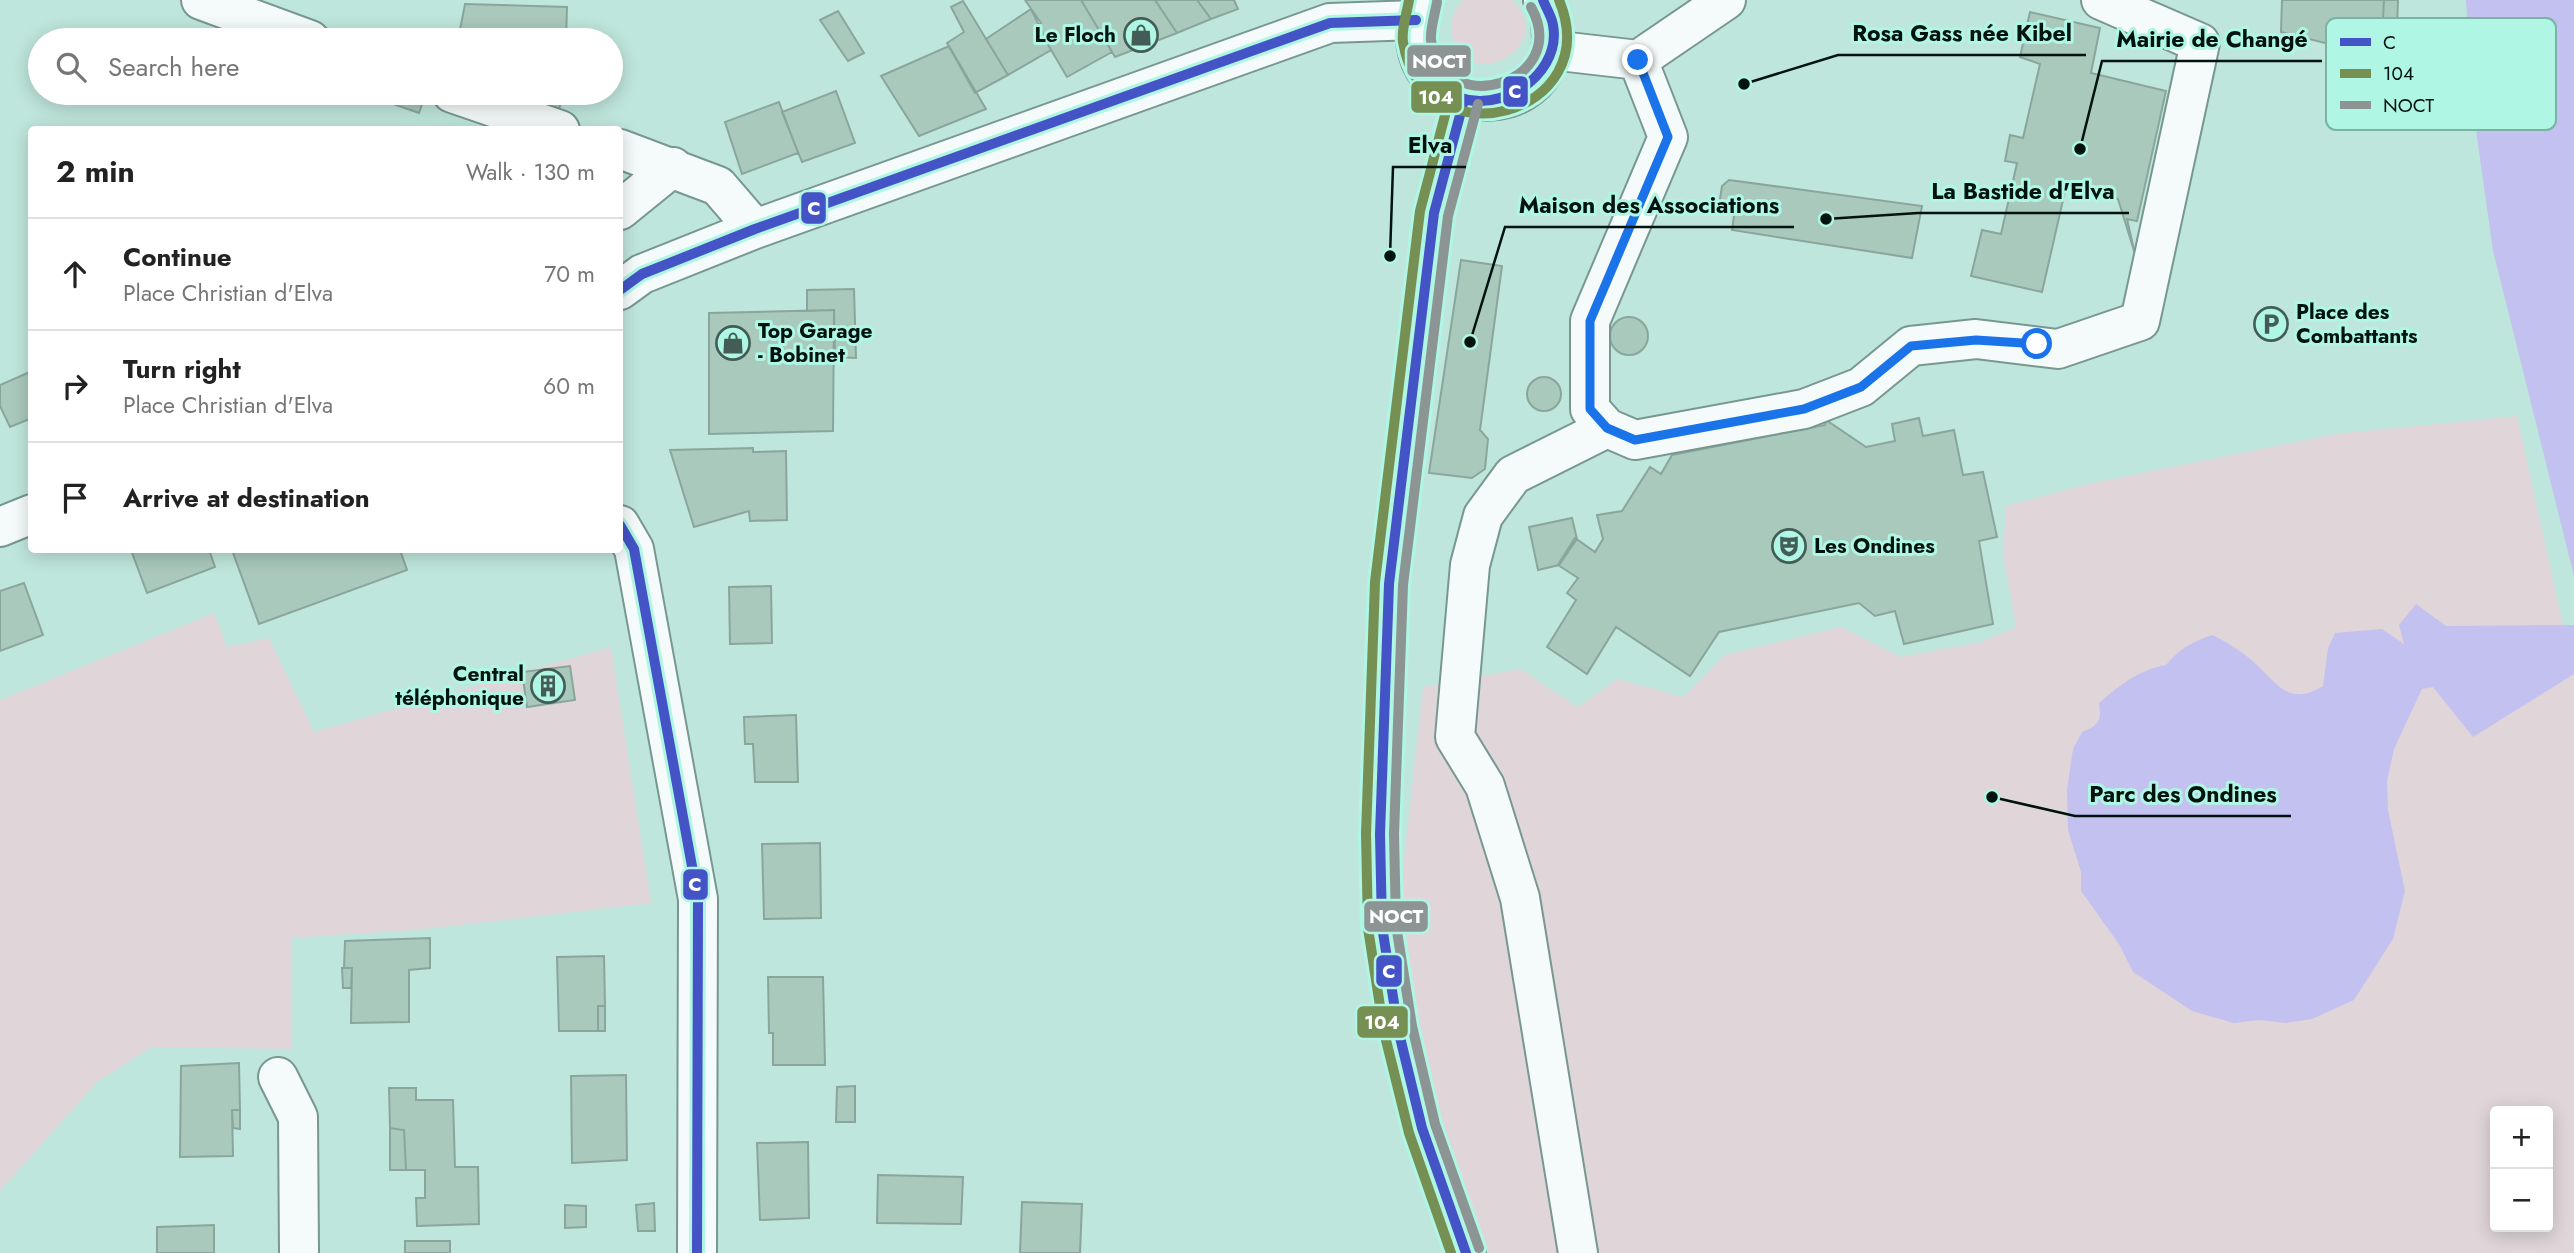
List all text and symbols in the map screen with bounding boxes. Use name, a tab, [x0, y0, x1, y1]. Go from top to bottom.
callout: Rosa Gass née Kibel	[1838, 11, 2086, 55]
shop icon: Le Floch	[1122, 16, 1160, 54]
text: Rosa Gass née Kibel	[1852, 16, 2072, 50]
callout: Mairie de Changé	[2102, 17, 2322, 61]
legend	[2326, 18, 2556, 130]
place label: Le Floch	[1035, 20, 1116, 50]
text: Mairie de Changé	[2116, 22, 2308, 56]
search box	[28, 28, 623, 105]
text: C	[2383, 29, 2396, 56]
line badge: NOCT	[1406, 44, 1472, 78]
route end	[1622, 44, 1653, 75]
icon: search	[52, 48, 90, 86]
text: Search here	[108, 48, 240, 86]
text: NOCT	[1412, 48, 1466, 75]
text: 104	[2383, 60, 2414, 87]
line badge: C	[1502, 75, 1529, 108]
text: C	[1508, 78, 1522, 105]
line badge: 104	[1410, 80, 1463, 114]
text: 104	[1418, 84, 1454, 111]
text: NOCT	[2383, 92, 2434, 119]
callout: Elva	[1393, 123, 1466, 167]
text: Elva	[1408, 128, 1452, 162]
text: 2 min	[56, 150, 135, 193]
text: Walk · 130 m	[466, 155, 595, 189]
callout: La Bastide d'Elva	[1918, 169, 2129, 213]
text: La Bastide d'Elva	[1931, 174, 2115, 208]
callout: Maison des Associations	[1505, 183, 1794, 227]
text: Maison des Associations	[1519, 188, 1779, 222]
line badge: C	[800, 191, 827, 225]
text: C	[807, 195, 821, 222]
text: Continue	[123, 238, 232, 276]
icon: ahead	[56, 255, 94, 293]
text: 70 m	[544, 257, 595, 291]
text: Place Christian d'Elva	[123, 276, 333, 310]
place label: Place des Combattants	[2296, 297, 2418, 351]
parking icon: Place des Combattants	[2252, 305, 2290, 343]
place label: Top Garage - Bobinet	[758, 316, 873, 370]
shop icon: Top Garage - Bobinet	[714, 324, 752, 362]
route start	[2021, 328, 2052, 359]
text: Turn right	[123, 350, 241, 388]
icon: right	[56, 367, 94, 405]
text: 60 m	[543, 369, 595, 403]
text: Place Christian d'Elva	[123, 388, 333, 422]
icon: arrive	[56, 479, 94, 517]
text: Arrive at destination	[123, 479, 370, 517]
theatre icon: Les Ondines	[1770, 527, 1808, 565]
place label: Les Ondines	[1814, 531, 1935, 561]
place label: Central téléphonique	[395, 659, 524, 713]
building icon: Central téléphonique	[529, 667, 567, 705]
callout: Parc des Ondines	[2075, 772, 2291, 816]
text: Parc des Ondines	[2089, 777, 2277, 811]
line badge: C	[682, 868, 709, 901]
text: C	[688, 871, 702, 898]
line badge: NOCT	[1363, 900, 1429, 933]
text: NOCT	[1369, 903, 1423, 930]
line badge: C	[1375, 954, 1403, 988]
text: C	[1382, 958, 1396, 985]
line badge: 104	[1356, 1005, 1409, 1039]
text: 104	[1364, 1009, 1400, 1036]
map controls	[2490, 1106, 2553, 1232]
button: +	[2490, 1106, 2553, 1169]
button: −	[2490, 1169, 2553, 1232]

